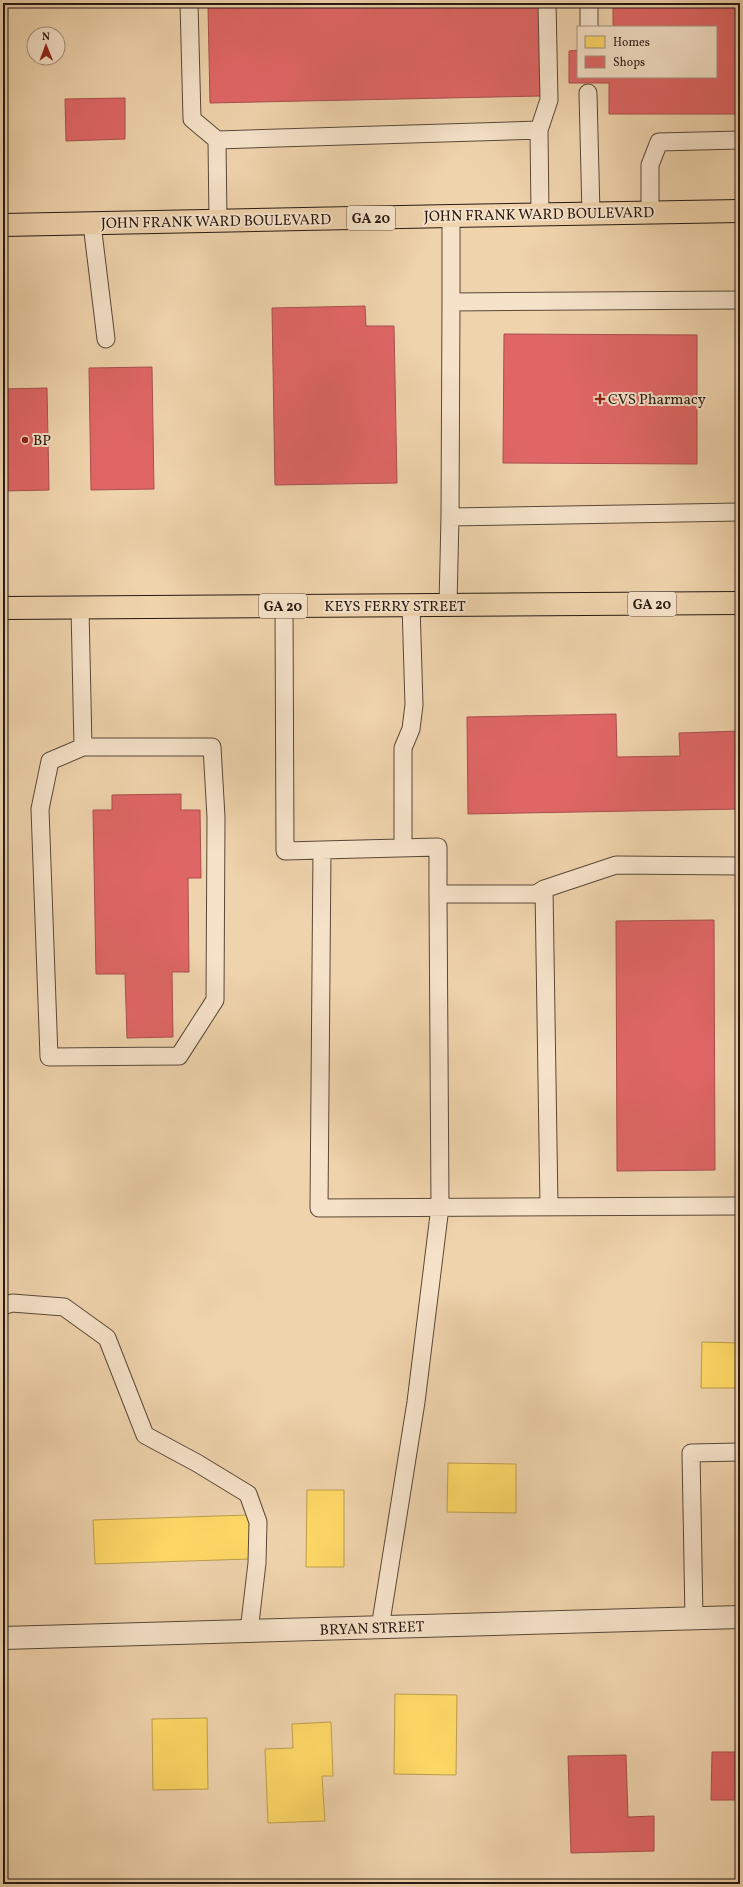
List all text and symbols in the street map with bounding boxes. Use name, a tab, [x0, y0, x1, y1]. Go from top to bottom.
north arrow	[26, 26, 66, 66]
legend	[577, 26, 717, 78]
text: N	[42, 30, 50, 45]
text: Homes	[613, 35, 650, 51]
text: Shops	[613, 55, 645, 71]
street label: JOHN FRANK WARD BOULEVARD	[424, 203, 654, 228]
road number: GA 20	[347, 206, 395, 230]
street label: JOHN FRANK WARD BOULEVARD	[101, 210, 331, 235]
place label: CVS Pharmacy	[608, 390, 706, 411]
marker: CVS Pharmacy	[595, 394, 605, 404]
place label: BP	[33, 431, 51, 452]
marker: BP	[20, 435, 30, 445]
road number: GA 20	[628, 592, 676, 616]
road number: GA 20	[259, 594, 307, 618]
street label: KEYS FERRY STREET	[324, 597, 466, 618]
street label: BRYAN STREET	[319, 1617, 425, 1642]

